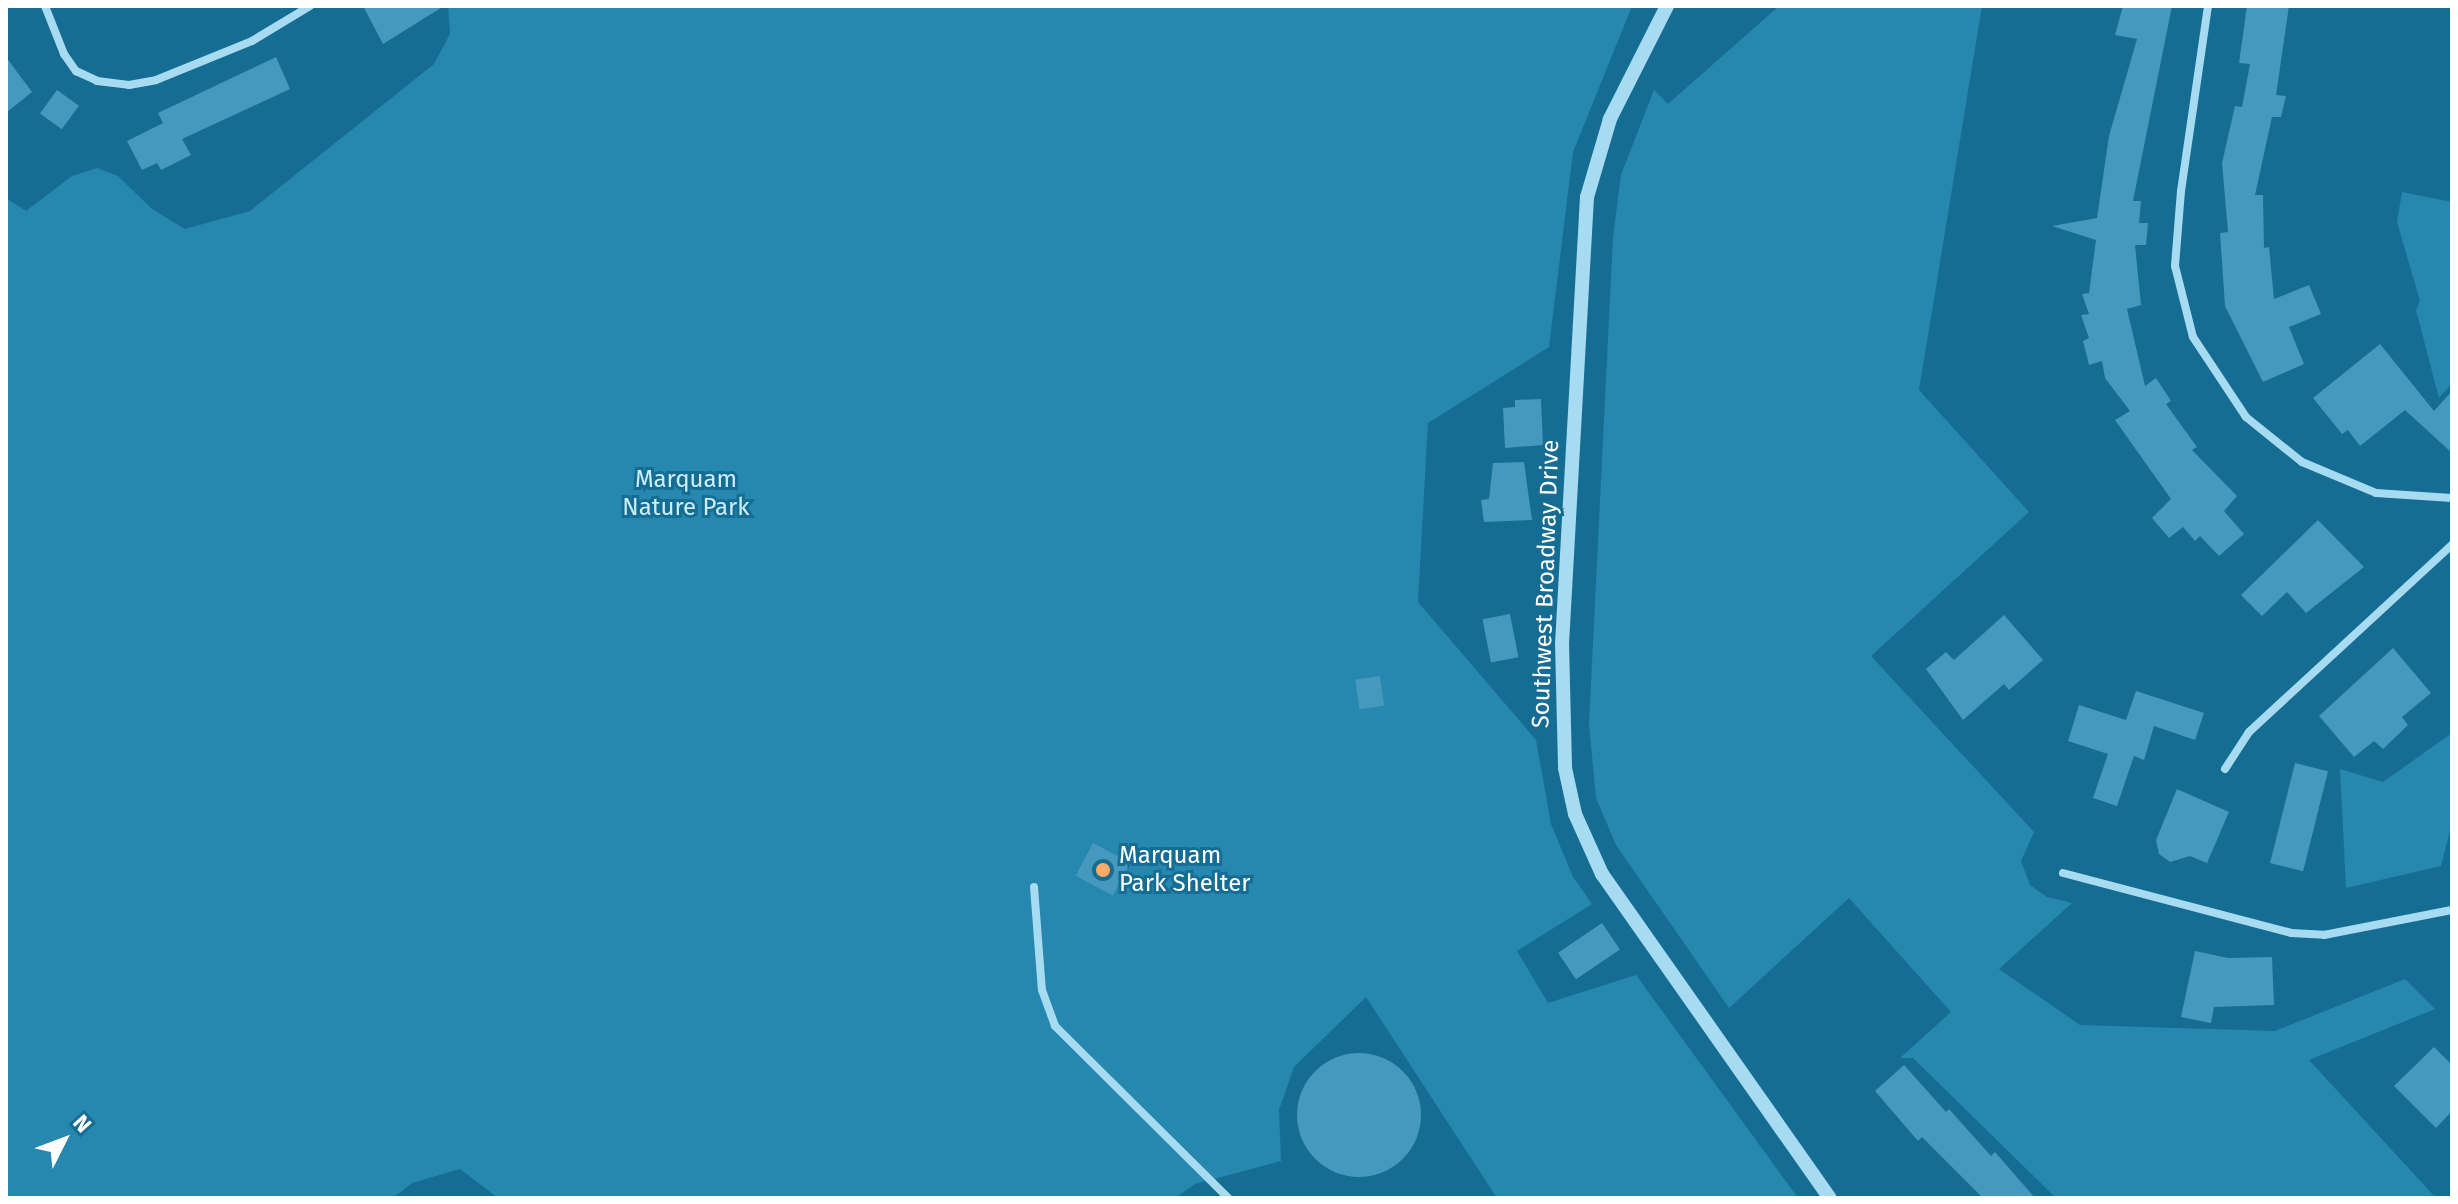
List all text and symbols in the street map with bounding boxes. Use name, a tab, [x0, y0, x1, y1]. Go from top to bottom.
street label: Southwest Broadway Drive	[1527, 439, 1565, 729]
park label: Marquam Nature Park	[622, 466, 750, 522]
place label: Marquam Park Shelter	[1119, 842, 1250, 898]
marker: Marquam Park Shelter	[1094, 861, 1112, 879]
north arrow	[24, 1100, 104, 1180]
text: N	[67, 1109, 97, 1138]

